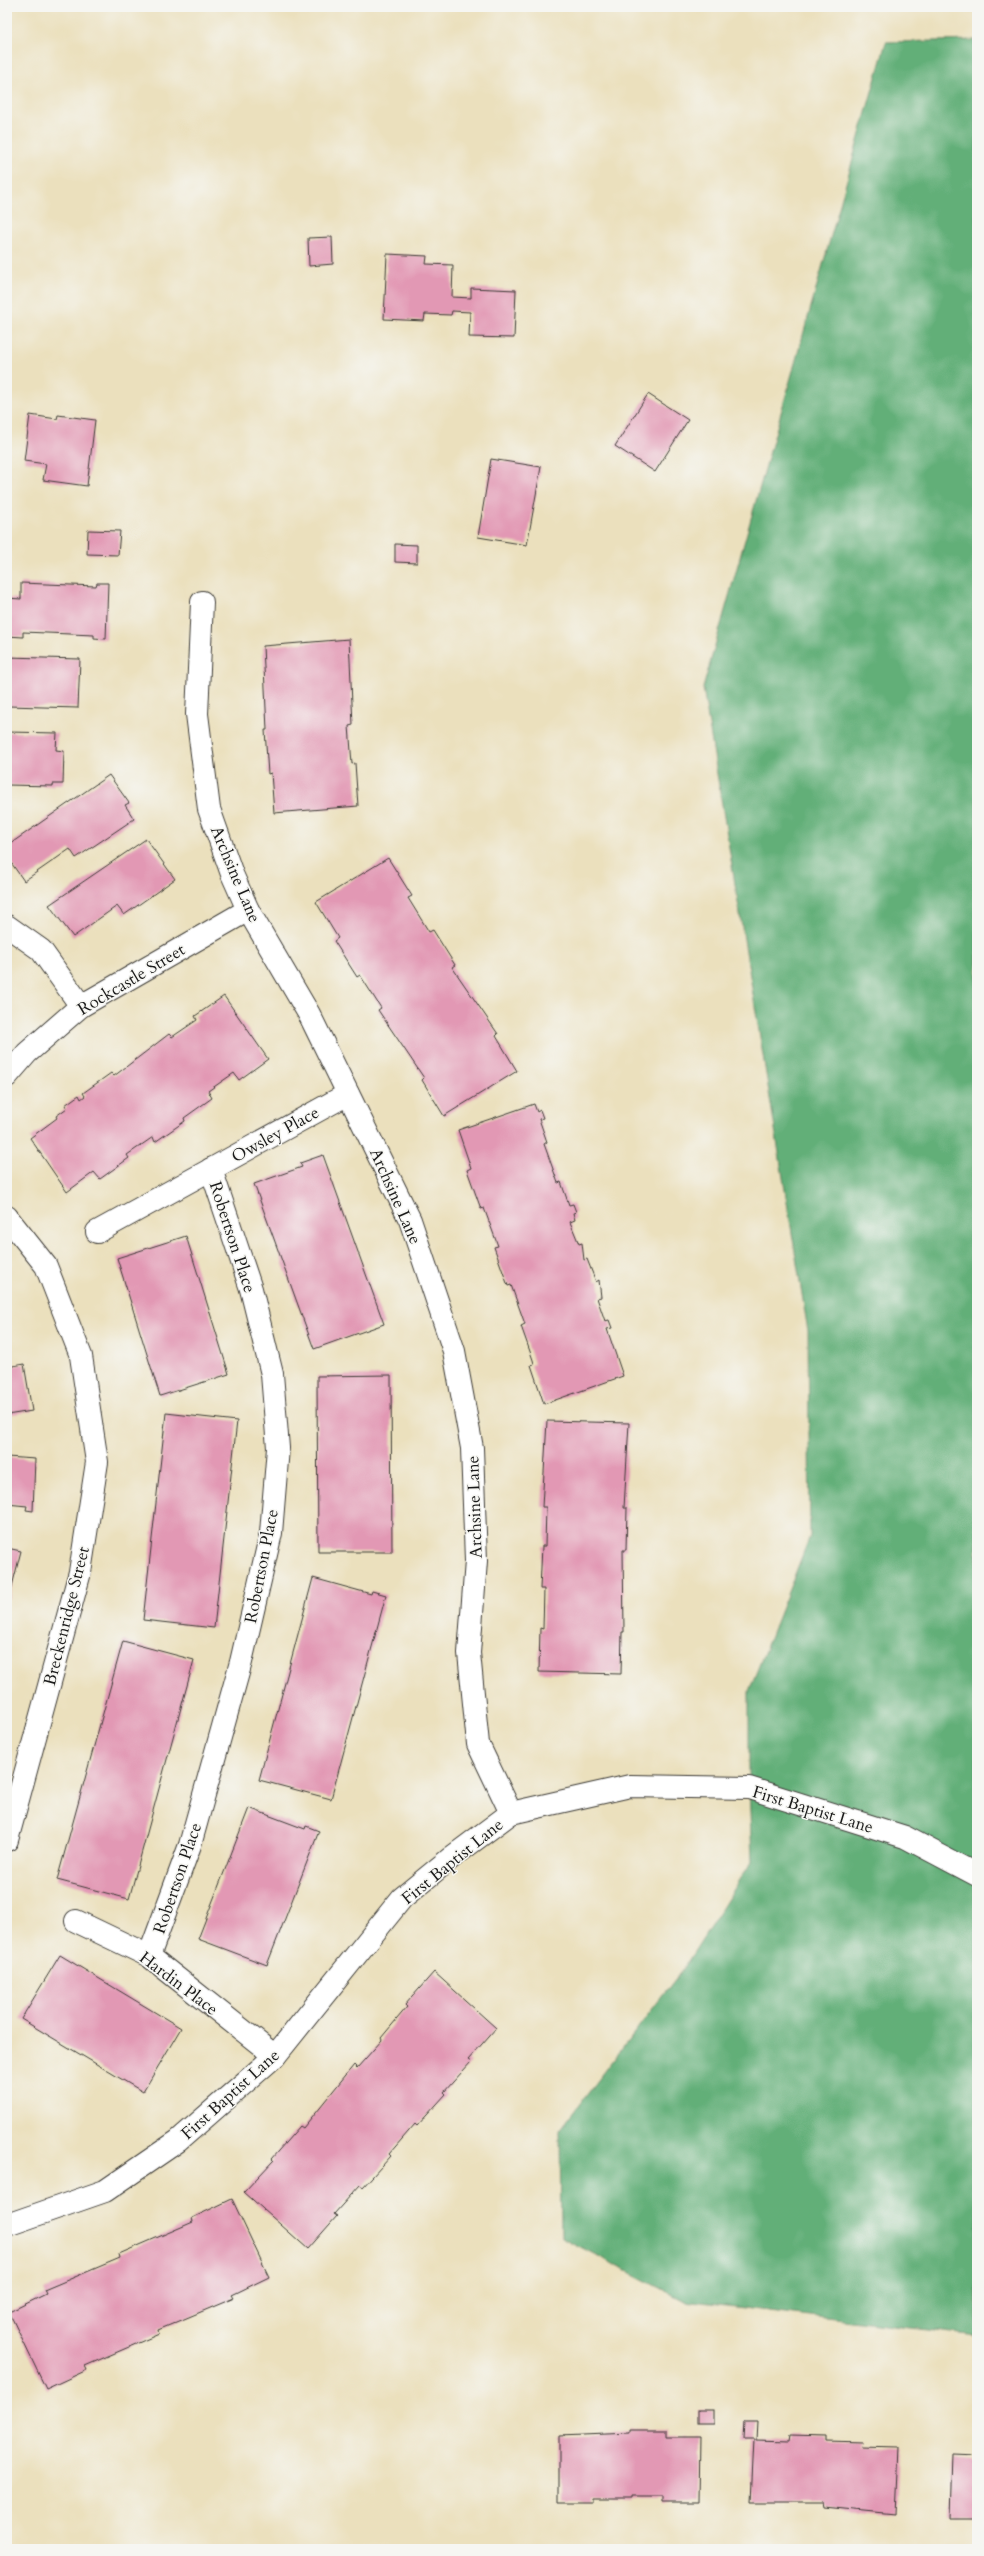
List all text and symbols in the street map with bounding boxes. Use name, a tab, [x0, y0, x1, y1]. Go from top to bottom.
street label: Archsine Lane	[205, 822, 266, 926]
street label: Rockcastle Street	[73, 938, 190, 1021]
street label: Owsley Place	[227, 1101, 323, 1168]
street label: Archsine Lane	[364, 1145, 427, 1248]
street label: Robertson Place	[204, 1179, 261, 1296]
street label: Archsine Lane	[461, 1455, 488, 1559]
street label: Robertson Place	[239, 1507, 284, 1625]
street label: Breckenridge Street	[38, 1544, 95, 1688]
street label: First Baptist Lane	[750, 1780, 876, 1839]
street label: First Baptist Lane	[396, 1813, 508, 1910]
street label: Robertson Place	[148, 1820, 207, 1937]
street label: Hardin Place	[135, 1946, 223, 2021]
street label: First Baptist Lane	[176, 2044, 284, 2145]

